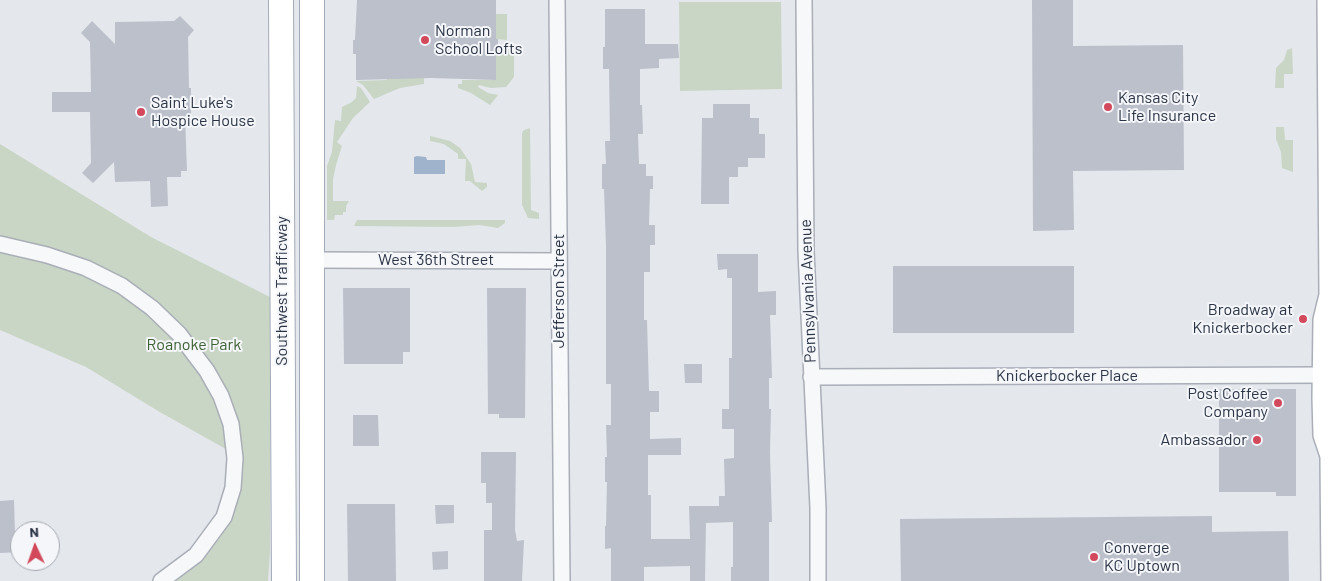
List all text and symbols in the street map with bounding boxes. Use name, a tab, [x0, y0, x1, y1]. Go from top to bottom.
place label: Norman School Lofts	[435, 21, 522, 59]
marker: Norman School Lofts	[419, 34, 431, 46]
place label: Kansas City Life Insurance	[1118, 88, 1216, 126]
place label: Saint Luke's Hospice House	[151, 93, 255, 131]
marker: Kansas City Life Insurance	[1102, 101, 1114, 113]
marker: Saint Luke's Hospice House	[135, 106, 147, 118]
street label: Southwest Trafficway	[272, 216, 292, 366]
street label: Pennsylvania Avenue	[796, 219, 820, 363]
street label: Jefferson Street	[549, 234, 569, 348]
street label: West 36th Street	[378, 250, 494, 270]
place label: Broadway at Knickerbocker	[1192, 300, 1293, 338]
marker: Broadway at Knickerbocker	[1297, 313, 1309, 325]
park label: Roanoke Park	[147, 335, 241, 355]
street label: Knickerbocker Place	[996, 366, 1138, 386]
place label: Post Coffee Company	[1187, 384, 1268, 422]
marker: Post Coffee Company	[1272, 397, 1284, 409]
place label: Ambassador	[1161, 430, 1247, 450]
marker: Ambassador	[1251, 434, 1263, 446]
north arrow	[10, 521, 60, 571]
text: N	[29, 523, 39, 540]
place label: Converge KC Uptown	[1104, 538, 1180, 576]
marker: Converge KC Uptown	[1088, 551, 1100, 563]

